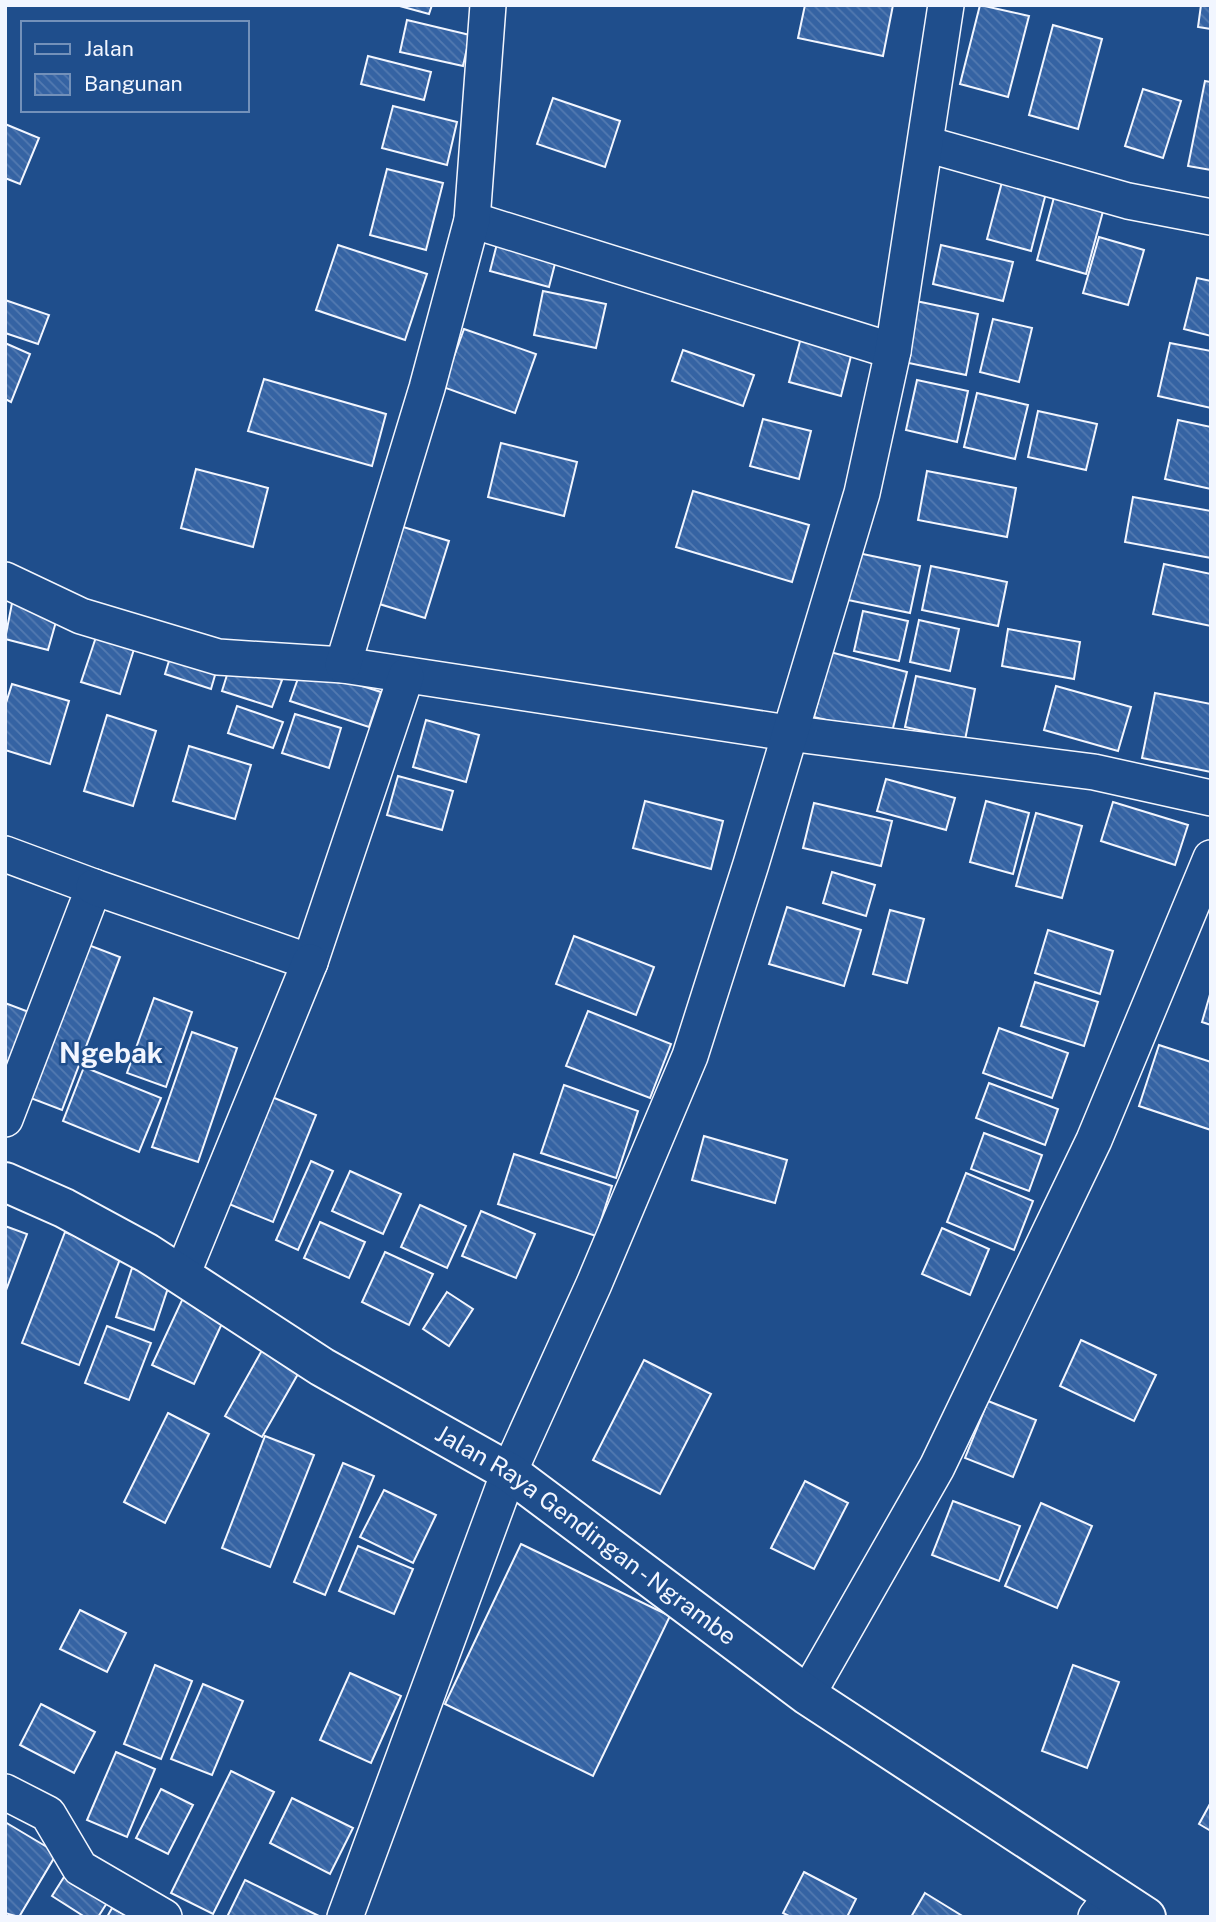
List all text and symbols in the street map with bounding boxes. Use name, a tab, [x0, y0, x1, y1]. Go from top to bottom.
legend	[21, 21, 248, 112]
text: Jalan	[84, 36, 134, 61]
text: Bangunan	[84, 71, 183, 96]
district label: Ngebak	[59, 1036, 163, 1069]
street label: Jalan Raya Gendingan - Ngrambe	[431, 1419, 742, 1650]

